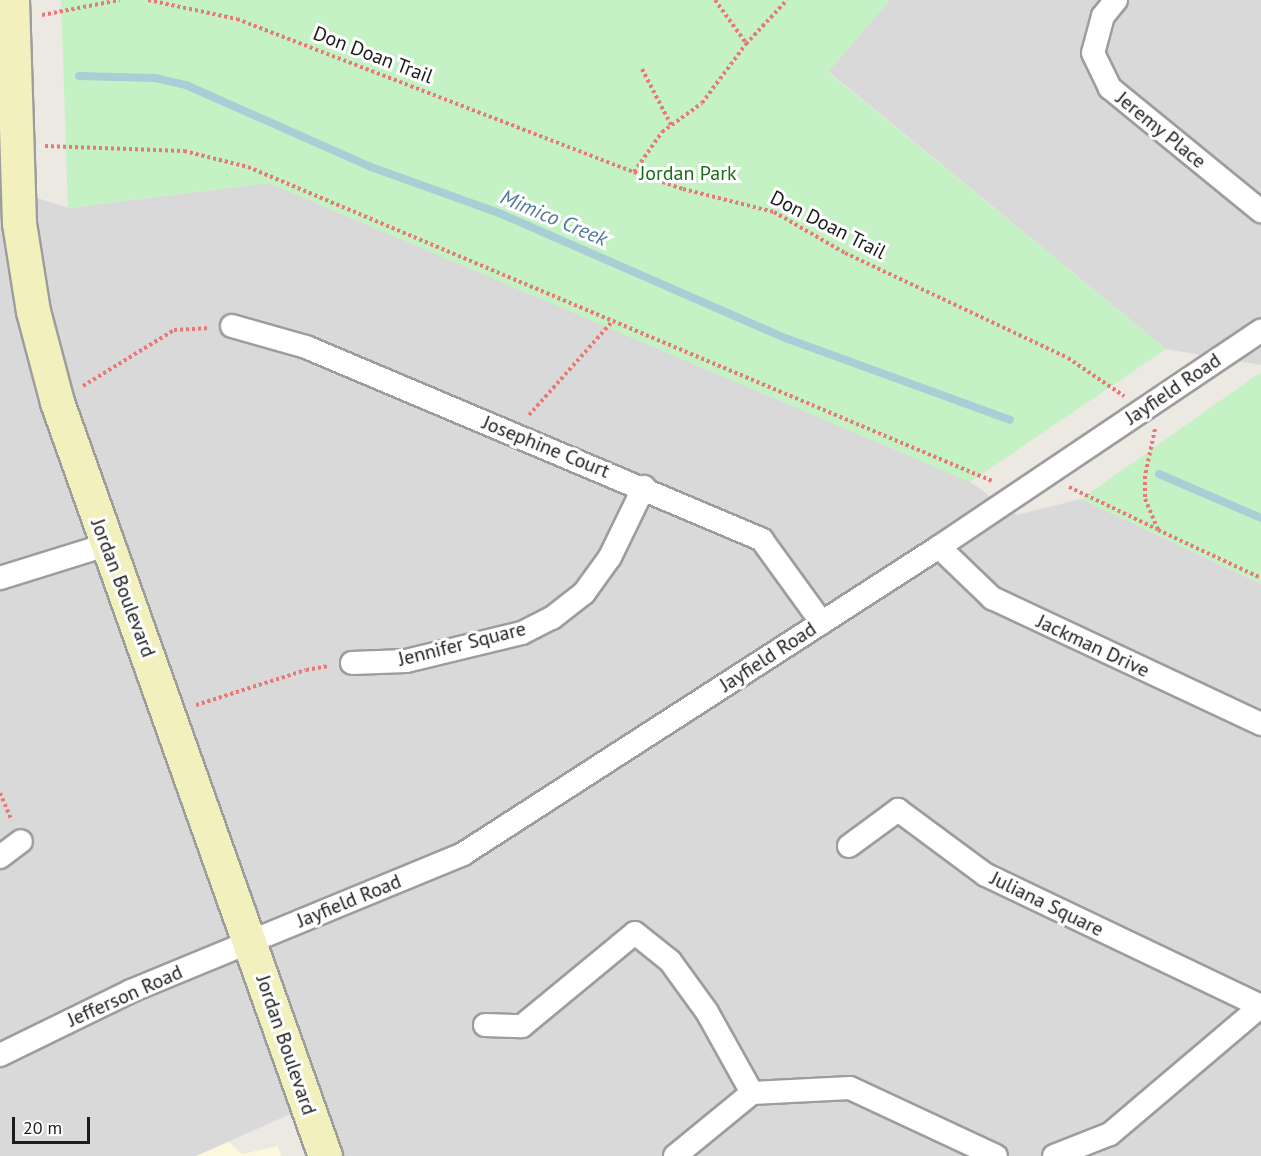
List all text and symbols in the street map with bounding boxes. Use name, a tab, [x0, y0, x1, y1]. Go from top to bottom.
street label: Don Doan Trail	[309, 21, 437, 89]
street label: Jeremy Place	[1111, 86, 1211, 174]
park label: Jordan Park	[639, 161, 737, 185]
water label: Mimico Creek	[497, 184, 611, 252]
street label: Don Doan Trail	[766, 185, 890, 265]
street label: Jayfield Road	[1121, 348, 1225, 430]
street label: Josephine Court	[479, 411, 613, 483]
street label: Jordan Boulevard	[86, 515, 160, 661]
street label: Jackman Drive	[1033, 609, 1153, 683]
street label: Jennifer Square	[396, 617, 528, 671]
street label: Jayfield Road	[715, 617, 821, 697]
street label: Juliana Square	[986, 866, 1108, 942]
street label: Jayfield Road	[293, 869, 405, 933]
street label: Jefferson Road	[64, 960, 186, 1032]
street label: Jordan Boulevard	[251, 972, 321, 1118]
scale bar	[15, 1105, 93, 1143]
text: 20 m	[23, 1116, 62, 1139]

